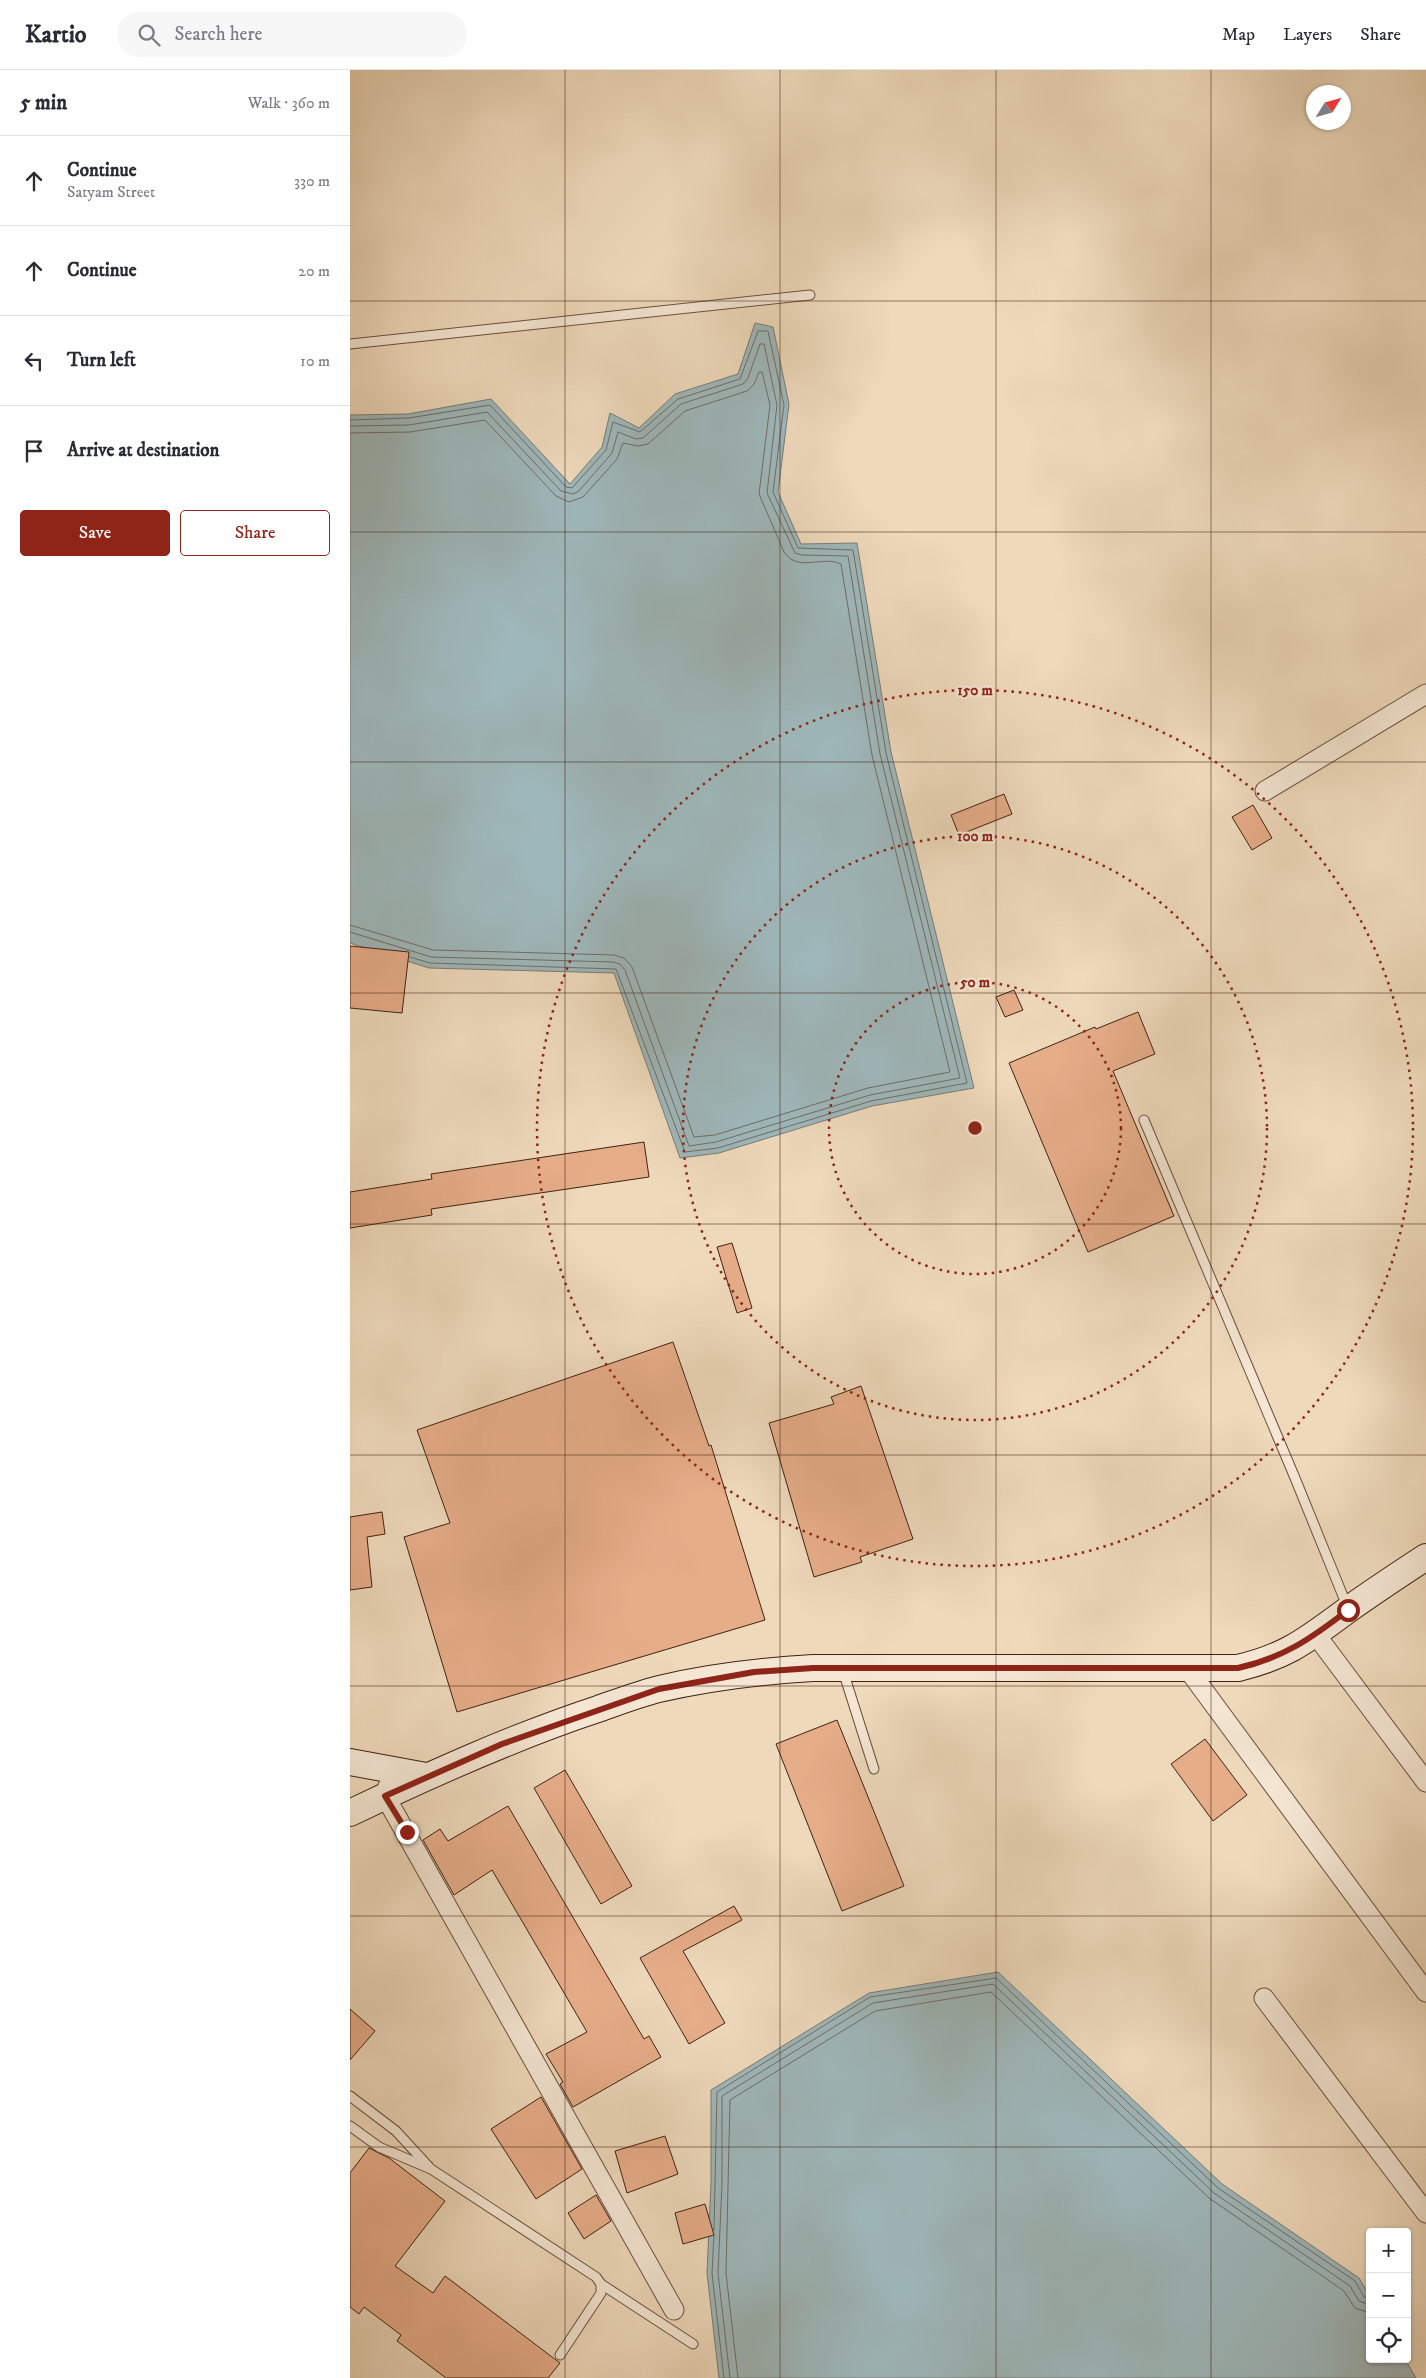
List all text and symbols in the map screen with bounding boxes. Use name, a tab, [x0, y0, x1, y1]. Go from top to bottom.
search box	[117, 12, 467, 57]
text: Kartio	[25, 20, 87, 50]
icon: search	[135, 21, 163, 49]
text: Search here	[175, 23, 262, 46]
text: Map	[1222, 24, 1255, 46]
text: Layers	[1283, 24, 1332, 46]
text: Share	[1360, 24, 1401, 46]
north arrow	[1306, 85, 1351, 130]
text: 5 min	[20, 90, 67, 116]
text: Walk · 360 m	[248, 93, 330, 113]
text: Continue	[67, 159, 137, 182]
icon: ahead	[20, 167, 48, 195]
text: 330 m	[294, 171, 330, 191]
text: Satyam Street	[67, 182, 155, 202]
icon: ahead	[20, 257, 48, 285]
text: Continue	[67, 259, 137, 282]
text: 20 m	[298, 261, 330, 281]
icon: left	[20, 347, 48, 375]
text: Turn left	[67, 349, 136, 372]
text: 10 m	[300, 351, 330, 371]
icon: arrive	[20, 437, 48, 465]
text: Arrive at destination	[67, 439, 219, 462]
button: Save	[20, 510, 170, 556]
button: Share	[180, 510, 330, 556]
text: 150 m	[957, 681, 993, 700]
text: 100 m	[957, 827, 994, 846]
text: 50 m	[959, 973, 991, 992]
centre of rings	[966, 1119, 984, 1137]
route start	[1337, 1599, 1360, 1622]
route end	[396, 1821, 419, 1844]
map controls	[1366, 2228, 1411, 2363]
button: +	[1366, 2228, 1411, 2273]
button: −	[1366, 2273, 1411, 2318]
button: locate	[1366, 2318, 1411, 2363]

